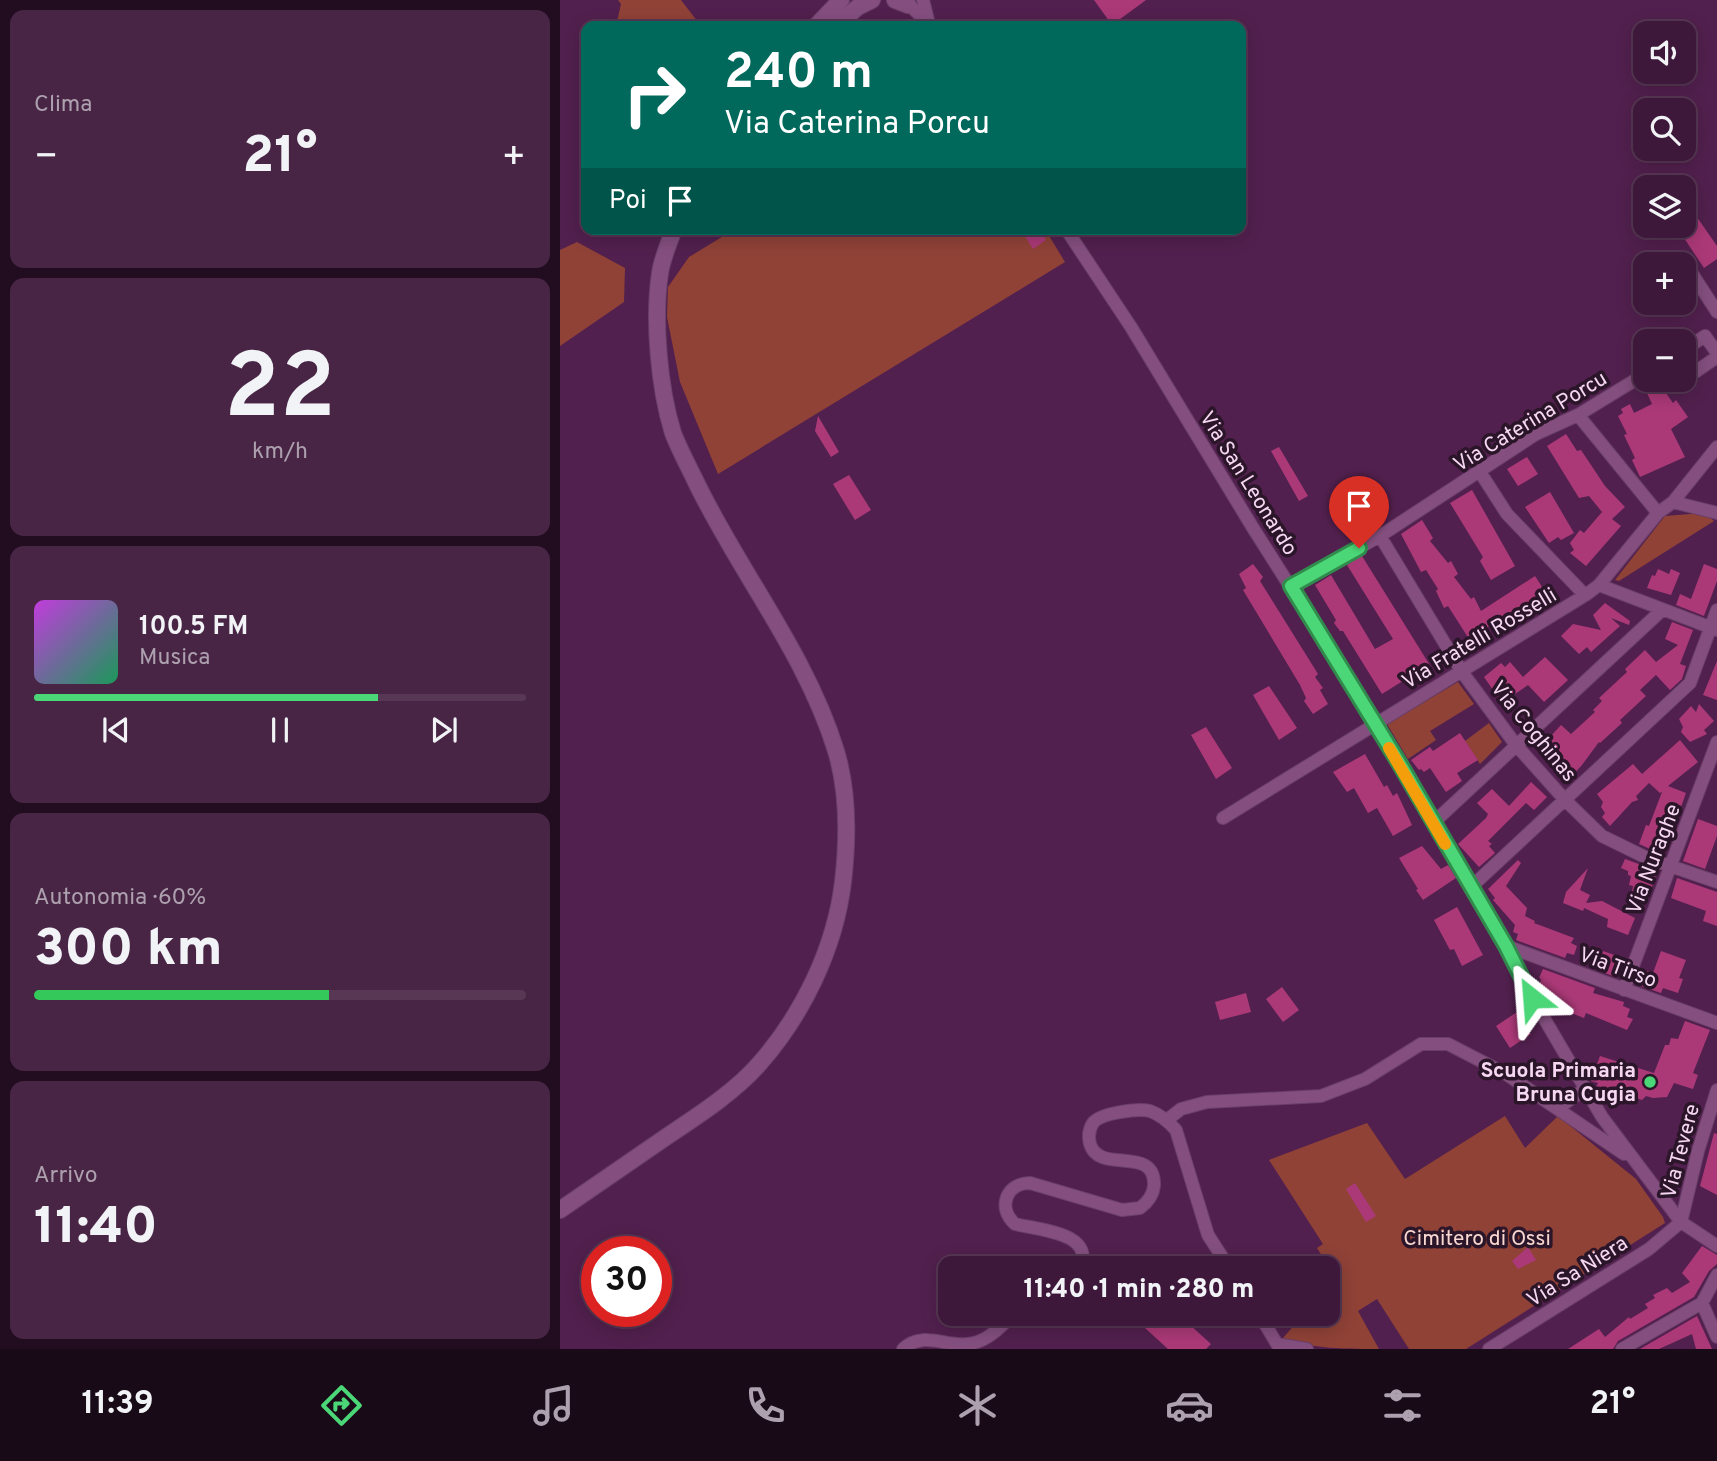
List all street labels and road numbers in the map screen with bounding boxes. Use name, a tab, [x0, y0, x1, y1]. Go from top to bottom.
street label: Via Caterina Porcu	[1449, 366, 1613, 479]
street label: Via San Leonardo	[1193, 407, 1303, 561]
street label: Via Fratelli Rosselli	[1397, 582, 1562, 696]
street label: Via Coghinas	[1484, 676, 1582, 788]
street label: Via Nuraghe	[1621, 800, 1688, 919]
street label: Via Tirso	[1575, 942, 1660, 995]
street label: Via Tevere	[1656, 1101, 1707, 1201]
street label: Via Sa Niera	[1522, 1231, 1633, 1314]

